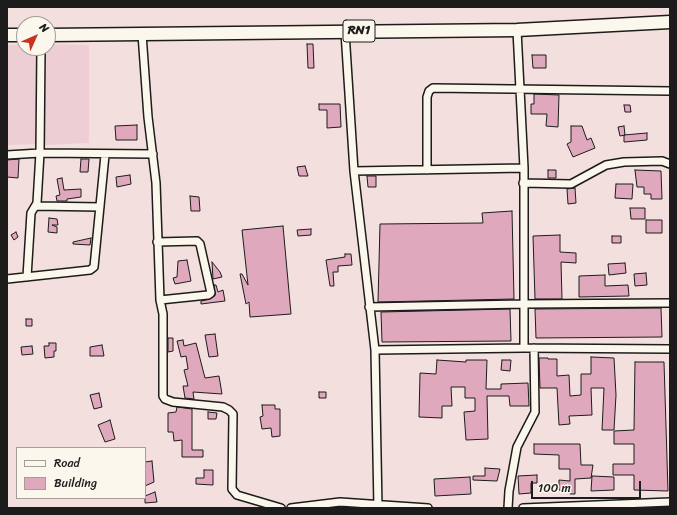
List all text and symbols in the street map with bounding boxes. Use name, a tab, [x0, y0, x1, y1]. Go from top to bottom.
north arrow	[16, 16, 56, 56]
text: N	[35, 18, 54, 37]
road number: RN1	[343, 20, 375, 42]
legend	[16, 447, 146, 499]
text: Road	[54, 452, 80, 474]
text: Building	[54, 472, 97, 494]
scale bar	[533, 473, 643, 499]
text: 100 m	[538, 477, 571, 499]

